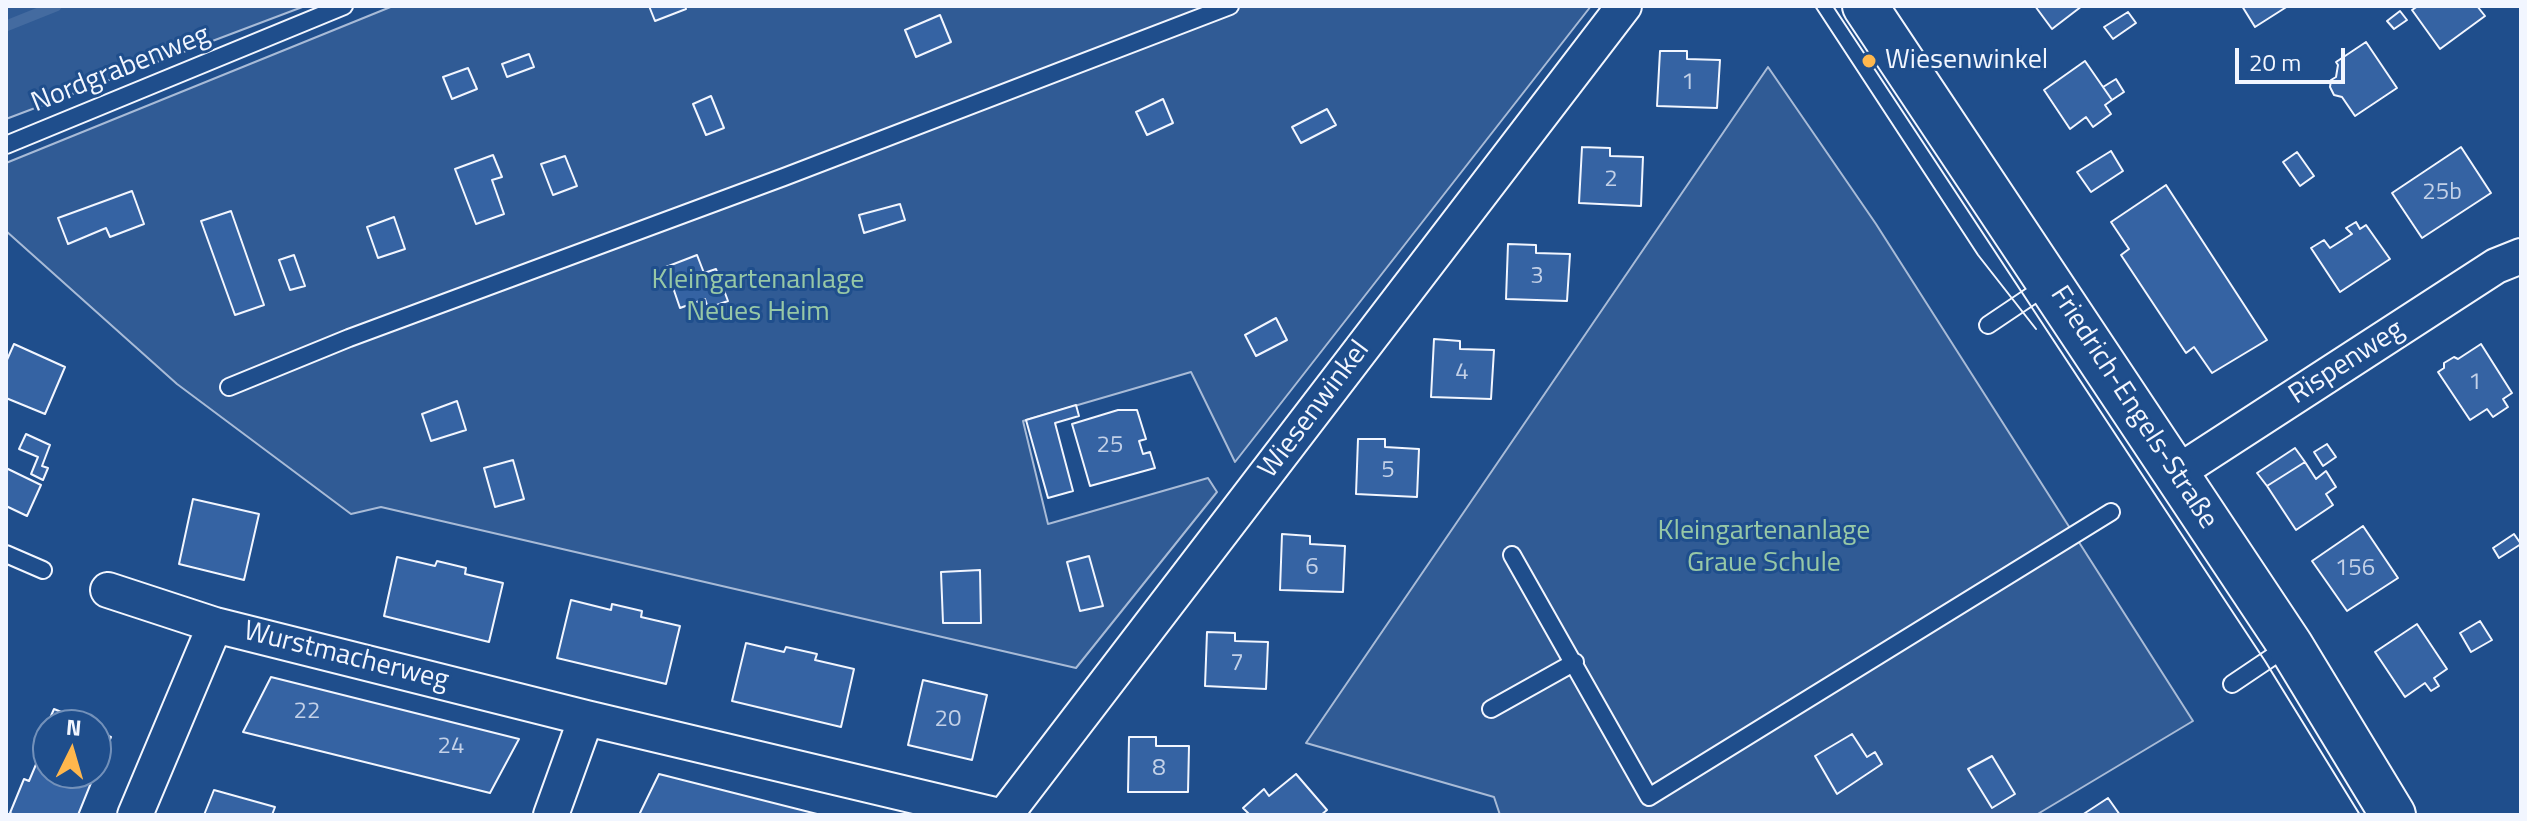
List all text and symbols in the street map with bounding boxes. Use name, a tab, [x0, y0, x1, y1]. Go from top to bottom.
street label: Nordgrabenweg	[27, 19, 215, 121]
scale bar	[2239, 32, 2349, 82]
place label: Wiesenwinkel	[1885, 44, 2048, 78]
text: 20 m	[2249, 44, 2301, 80]
marker: Wiesenwinkel	[1860, 52, 1878, 70]
house number: 1	[1681, 69, 1695, 97]
house number: 2	[1604, 166, 1618, 194]
house number: 25b	[2422, 179, 2462, 207]
house number: 3	[1530, 263, 1544, 291]
park label: Kleingartenanlage Neues Heim	[652, 264, 864, 330]
street label: Friedrich-Engels-Straße	[2042, 280, 2224, 536]
street label: Rispenweg	[2283, 314, 2411, 412]
street label: Wiesenwinkel	[1252, 335, 1378, 485]
house number: 4	[1455, 359, 1469, 387]
house number: 1	[2468, 369, 2482, 397]
house number: 25	[1097, 432, 1123, 460]
house number: 5	[1381, 457, 1395, 485]
park label: Kleingartenanlage Graue Schule	[1658, 515, 1870, 581]
house number: 6	[1305, 554, 1319, 582]
house number: 156	[2335, 555, 2375, 583]
street label: Wurstmacherweg	[240, 615, 452, 699]
house number: 7	[1230, 650, 1244, 678]
house number: 22	[294, 698, 320, 726]
house number: 20	[935, 706, 961, 734]
north arrow	[32, 709, 112, 789]
text: N	[65, 709, 83, 745]
house number: 24	[438, 733, 464, 761]
house number: 8	[1152, 755, 1166, 783]

